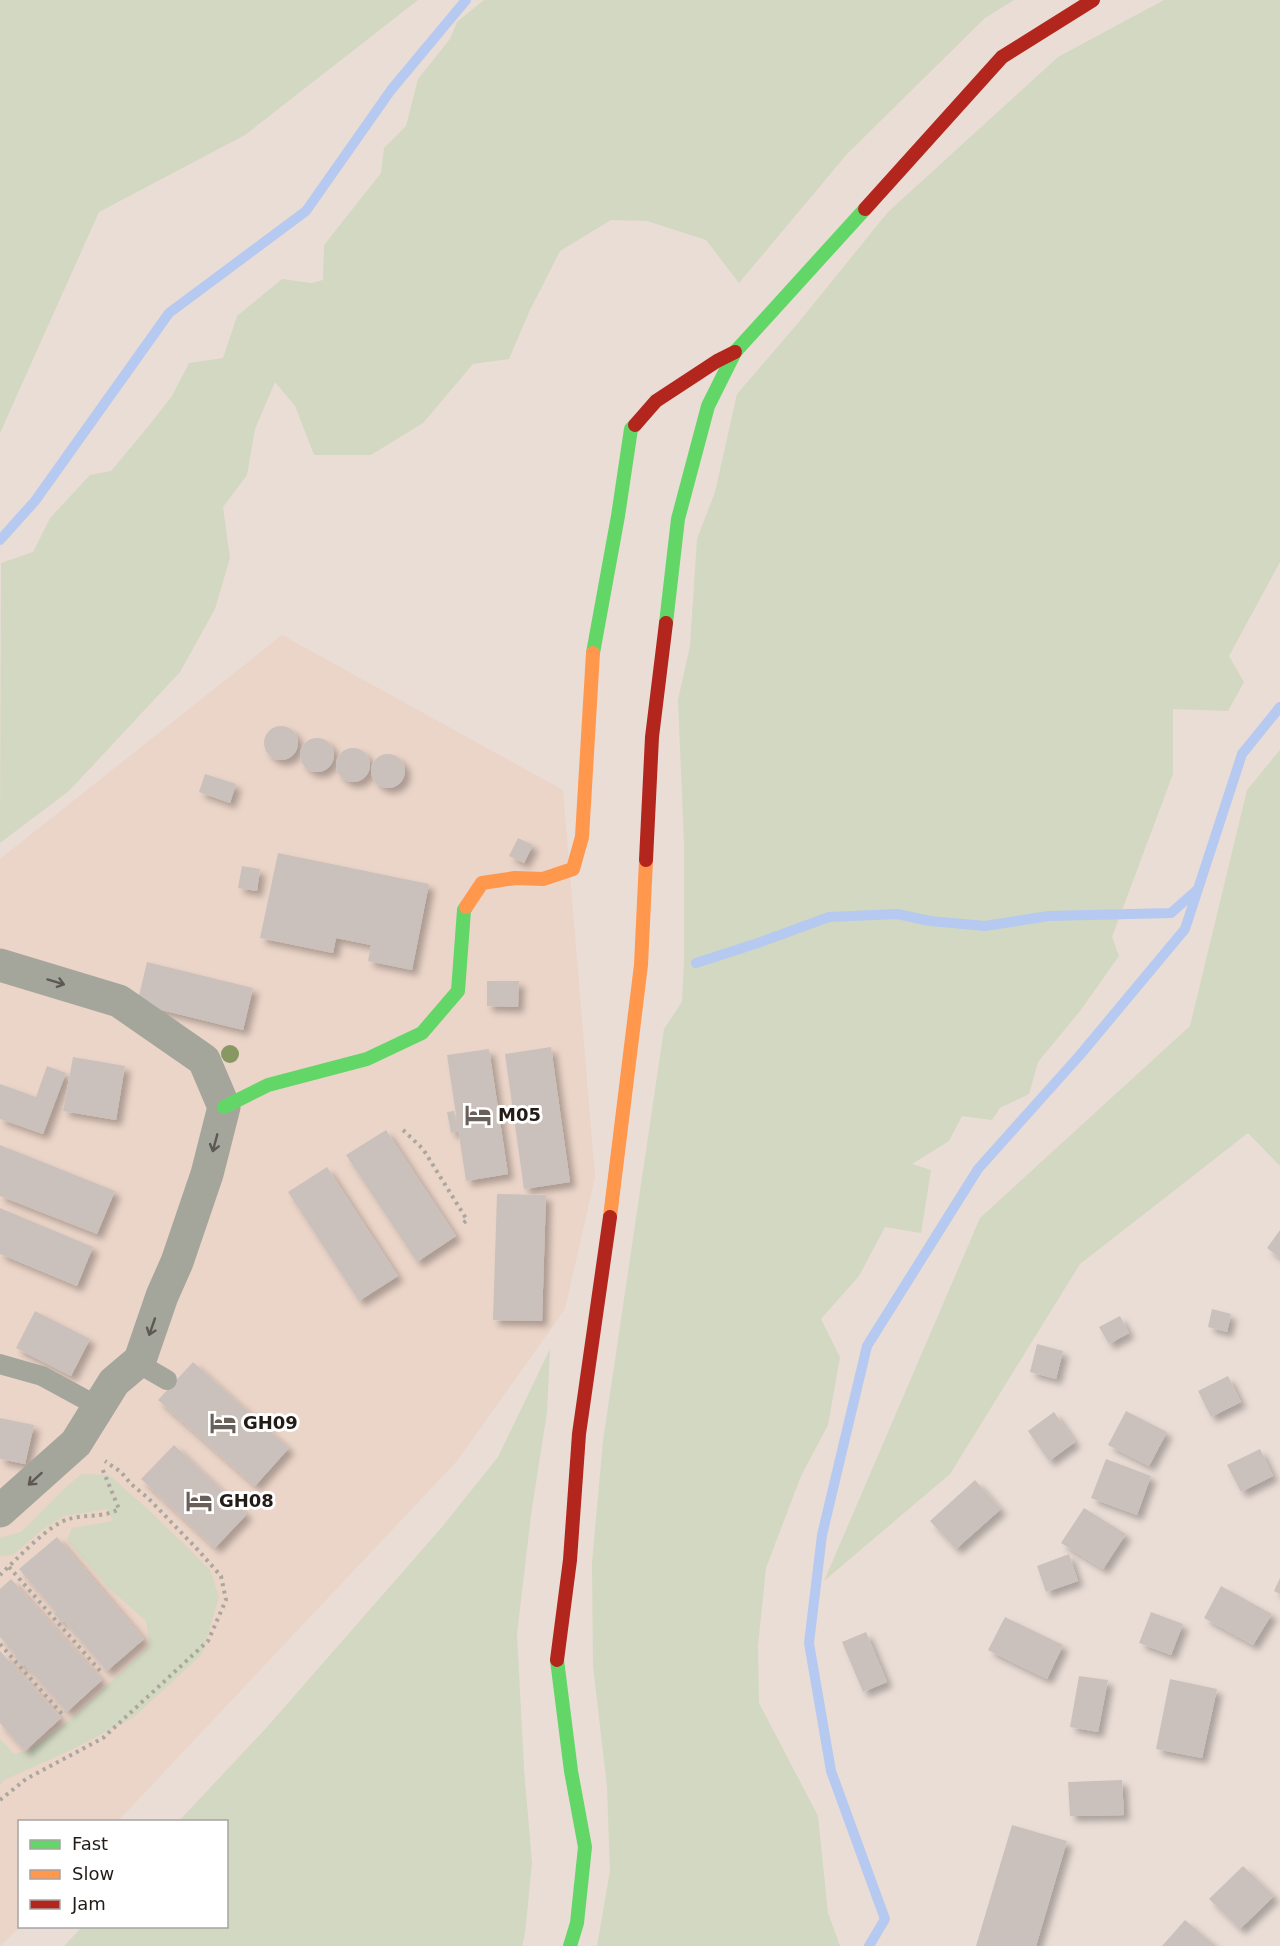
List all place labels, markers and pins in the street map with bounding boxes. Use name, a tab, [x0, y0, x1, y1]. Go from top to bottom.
hotel icon: M05	[463, 1100, 493, 1130]
place label: M05	[498, 1104, 541, 1125]
hotel icon: GH09	[208, 1408, 238, 1438]
place label: GH09	[243, 1412, 298, 1433]
hotel icon: GH08	[184, 1486, 214, 1516]
place label: GH08	[219, 1490, 274, 1511]

